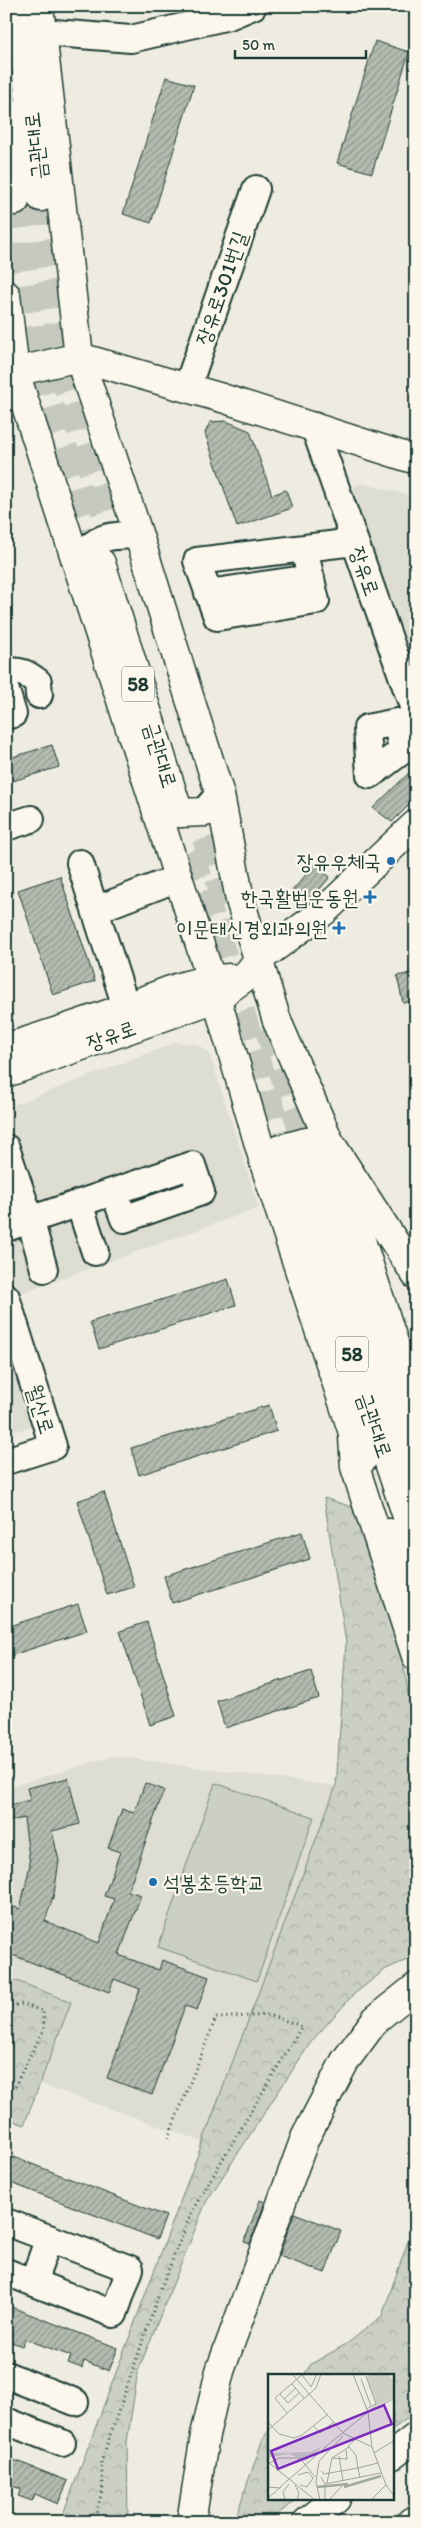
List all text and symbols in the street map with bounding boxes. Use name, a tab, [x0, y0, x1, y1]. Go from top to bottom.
scale bar	[235, 28, 366, 60]
text: 50 m	[242, 36, 275, 54]
street label: 금관대로	[18, 111, 52, 181]
street label: 장유로301번길	[190, 228, 252, 348]
street label: 장유로	[345, 543, 385, 599]
road number: 58	[122, 666, 154, 702]
street label: 금관대로	[139, 719, 183, 791]
place label: 장유우체국	[297, 849, 381, 874]
marker: 장유우체국	[385, 855, 397, 867]
place label: 한국활법운동원	[241, 885, 359, 910]
marker: 한국활법운동원	[363, 890, 377, 904]
place label: 이문태신경외과의원	[176, 916, 328, 941]
marker: 이문태신경외과의원	[332, 921, 346, 935]
street label: 장유로	[83, 1015, 139, 1055]
road number: 58	[336, 1336, 368, 1372]
street label: 월산로	[22, 1381, 60, 1437]
street label: 금관대로	[352, 1389, 398, 1461]
place label: 석봉초등학교	[163, 1870, 264, 1895]
marker: 석봉초등학교	[147, 1876, 159, 1888]
inset map	[268, 2374, 394, 2500]

